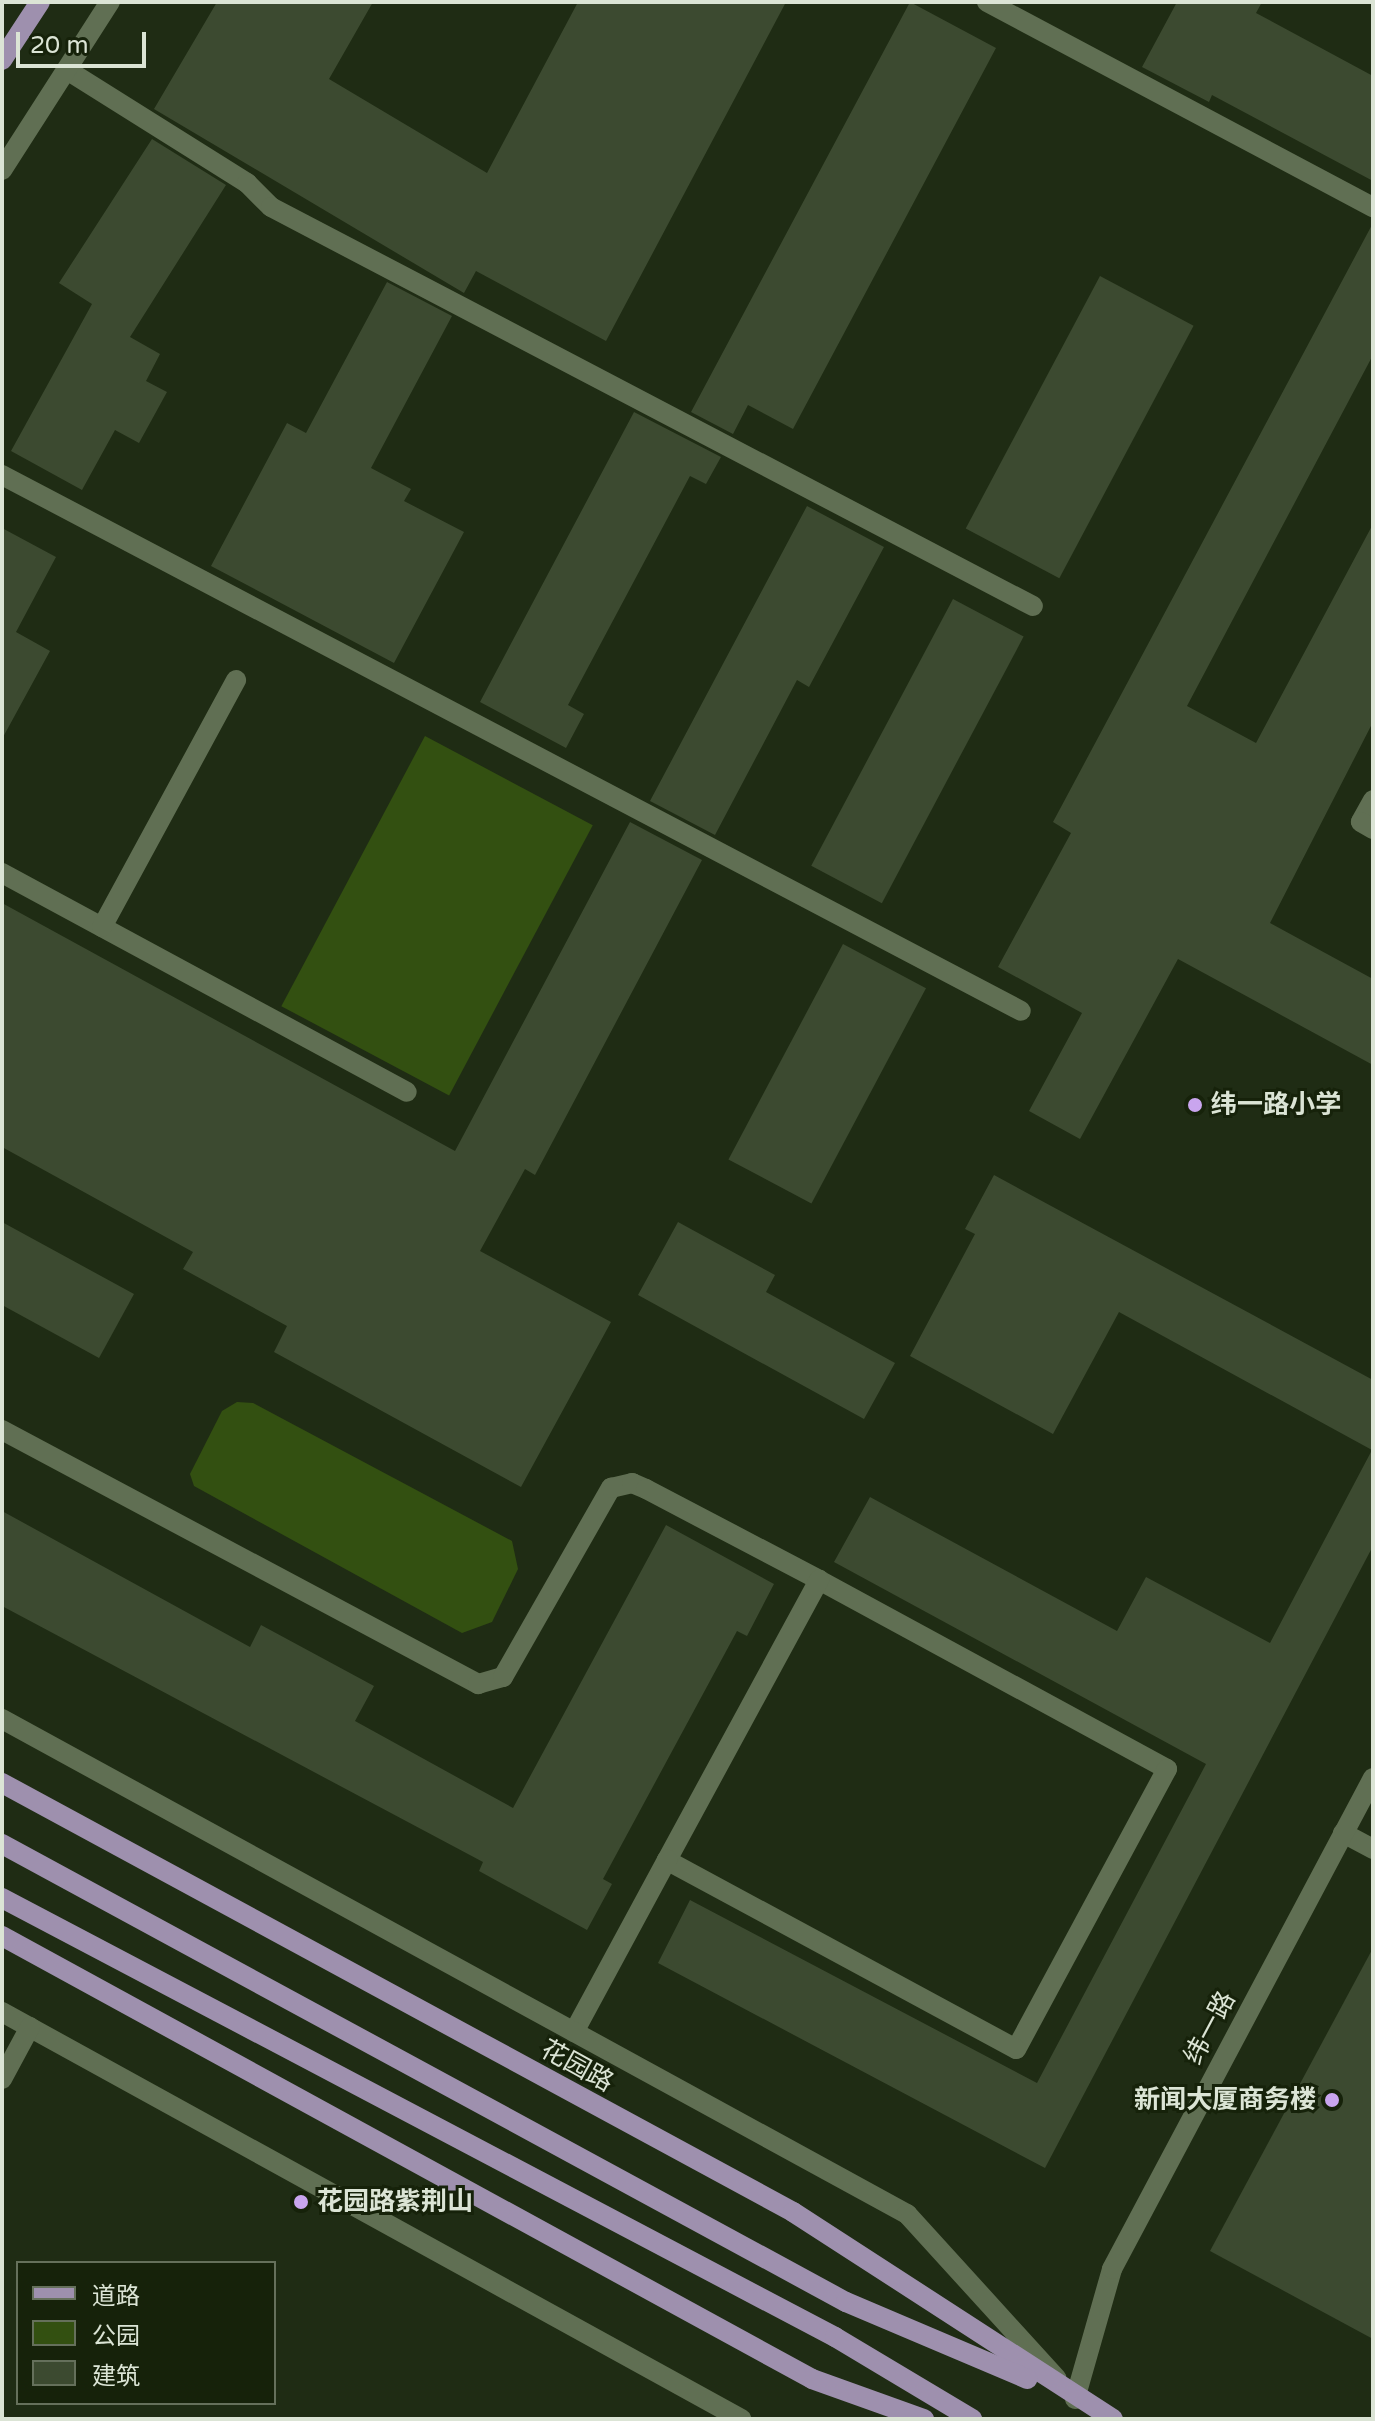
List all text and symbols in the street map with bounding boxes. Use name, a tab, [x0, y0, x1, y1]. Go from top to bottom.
scale bar	[20, 16, 150, 66]
text: 20 m	[30, 31, 88, 60]
place label: 纬一路小学	[1211, 1089, 1341, 1121]
marker: 纬一路小学	[1186, 1096, 1204, 1114]
street label: 纬一路	[1178, 1986, 1242, 2070]
street label: 花园路	[535, 2033, 619, 2099]
place label: 新闻大厦商务楼	[1134, 2084, 1316, 2116]
marker: 新闻大厦商务楼	[1323, 2091, 1341, 2109]
place label: 花园路紫荆山	[317, 2186, 473, 2218]
marker: 花园路紫荆山	[292, 2193, 310, 2211]
legend	[16, 2261, 276, 2405]
text: 道路	[92, 2282, 140, 2311]
text: 公园	[92, 2322, 140, 2351]
text: 建筑	[92, 2362, 140, 2391]

